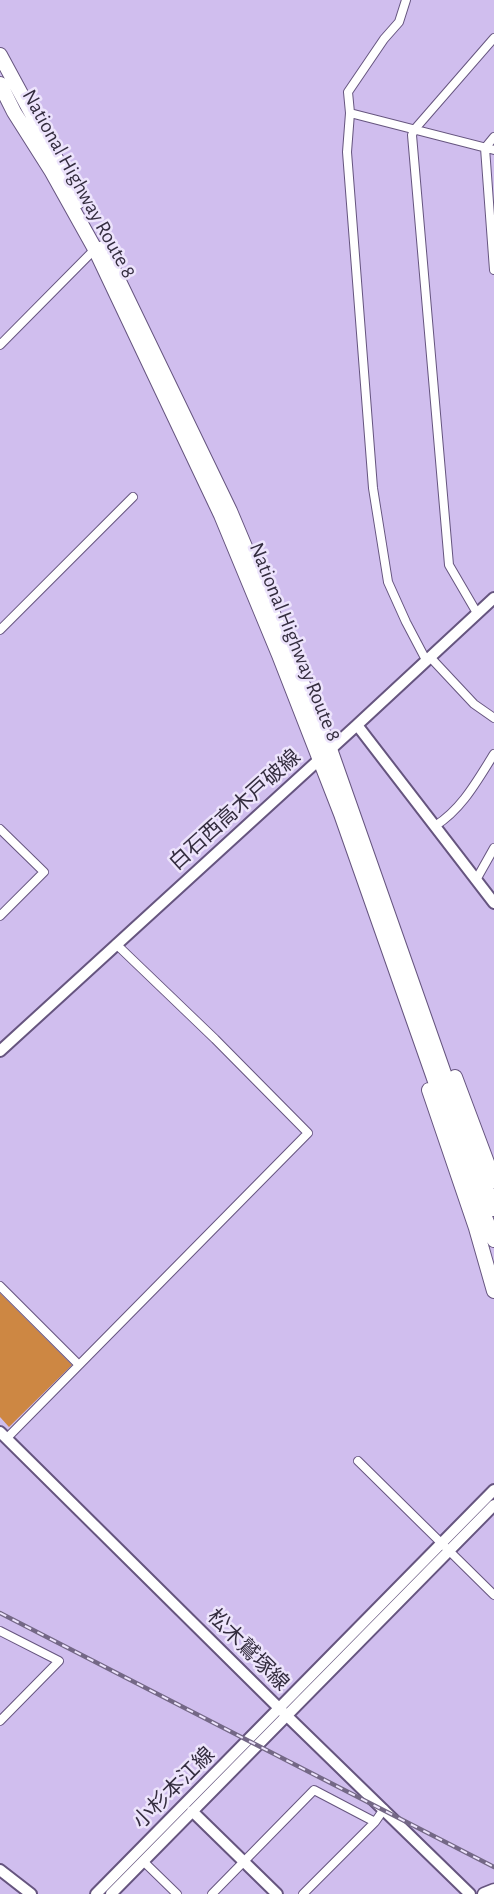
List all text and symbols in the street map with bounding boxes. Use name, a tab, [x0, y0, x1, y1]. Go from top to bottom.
street label: National Highway Route 8	[17, 85, 141, 283]
street label: National Highway Route 8	[244, 539, 346, 745]
street label: 白石西高木戸破線	[164, 744, 306, 876]
street label: 松木鷲塚線	[202, 1604, 294, 1696]
street label: 小杉本江線	[128, 1742, 220, 1834]

